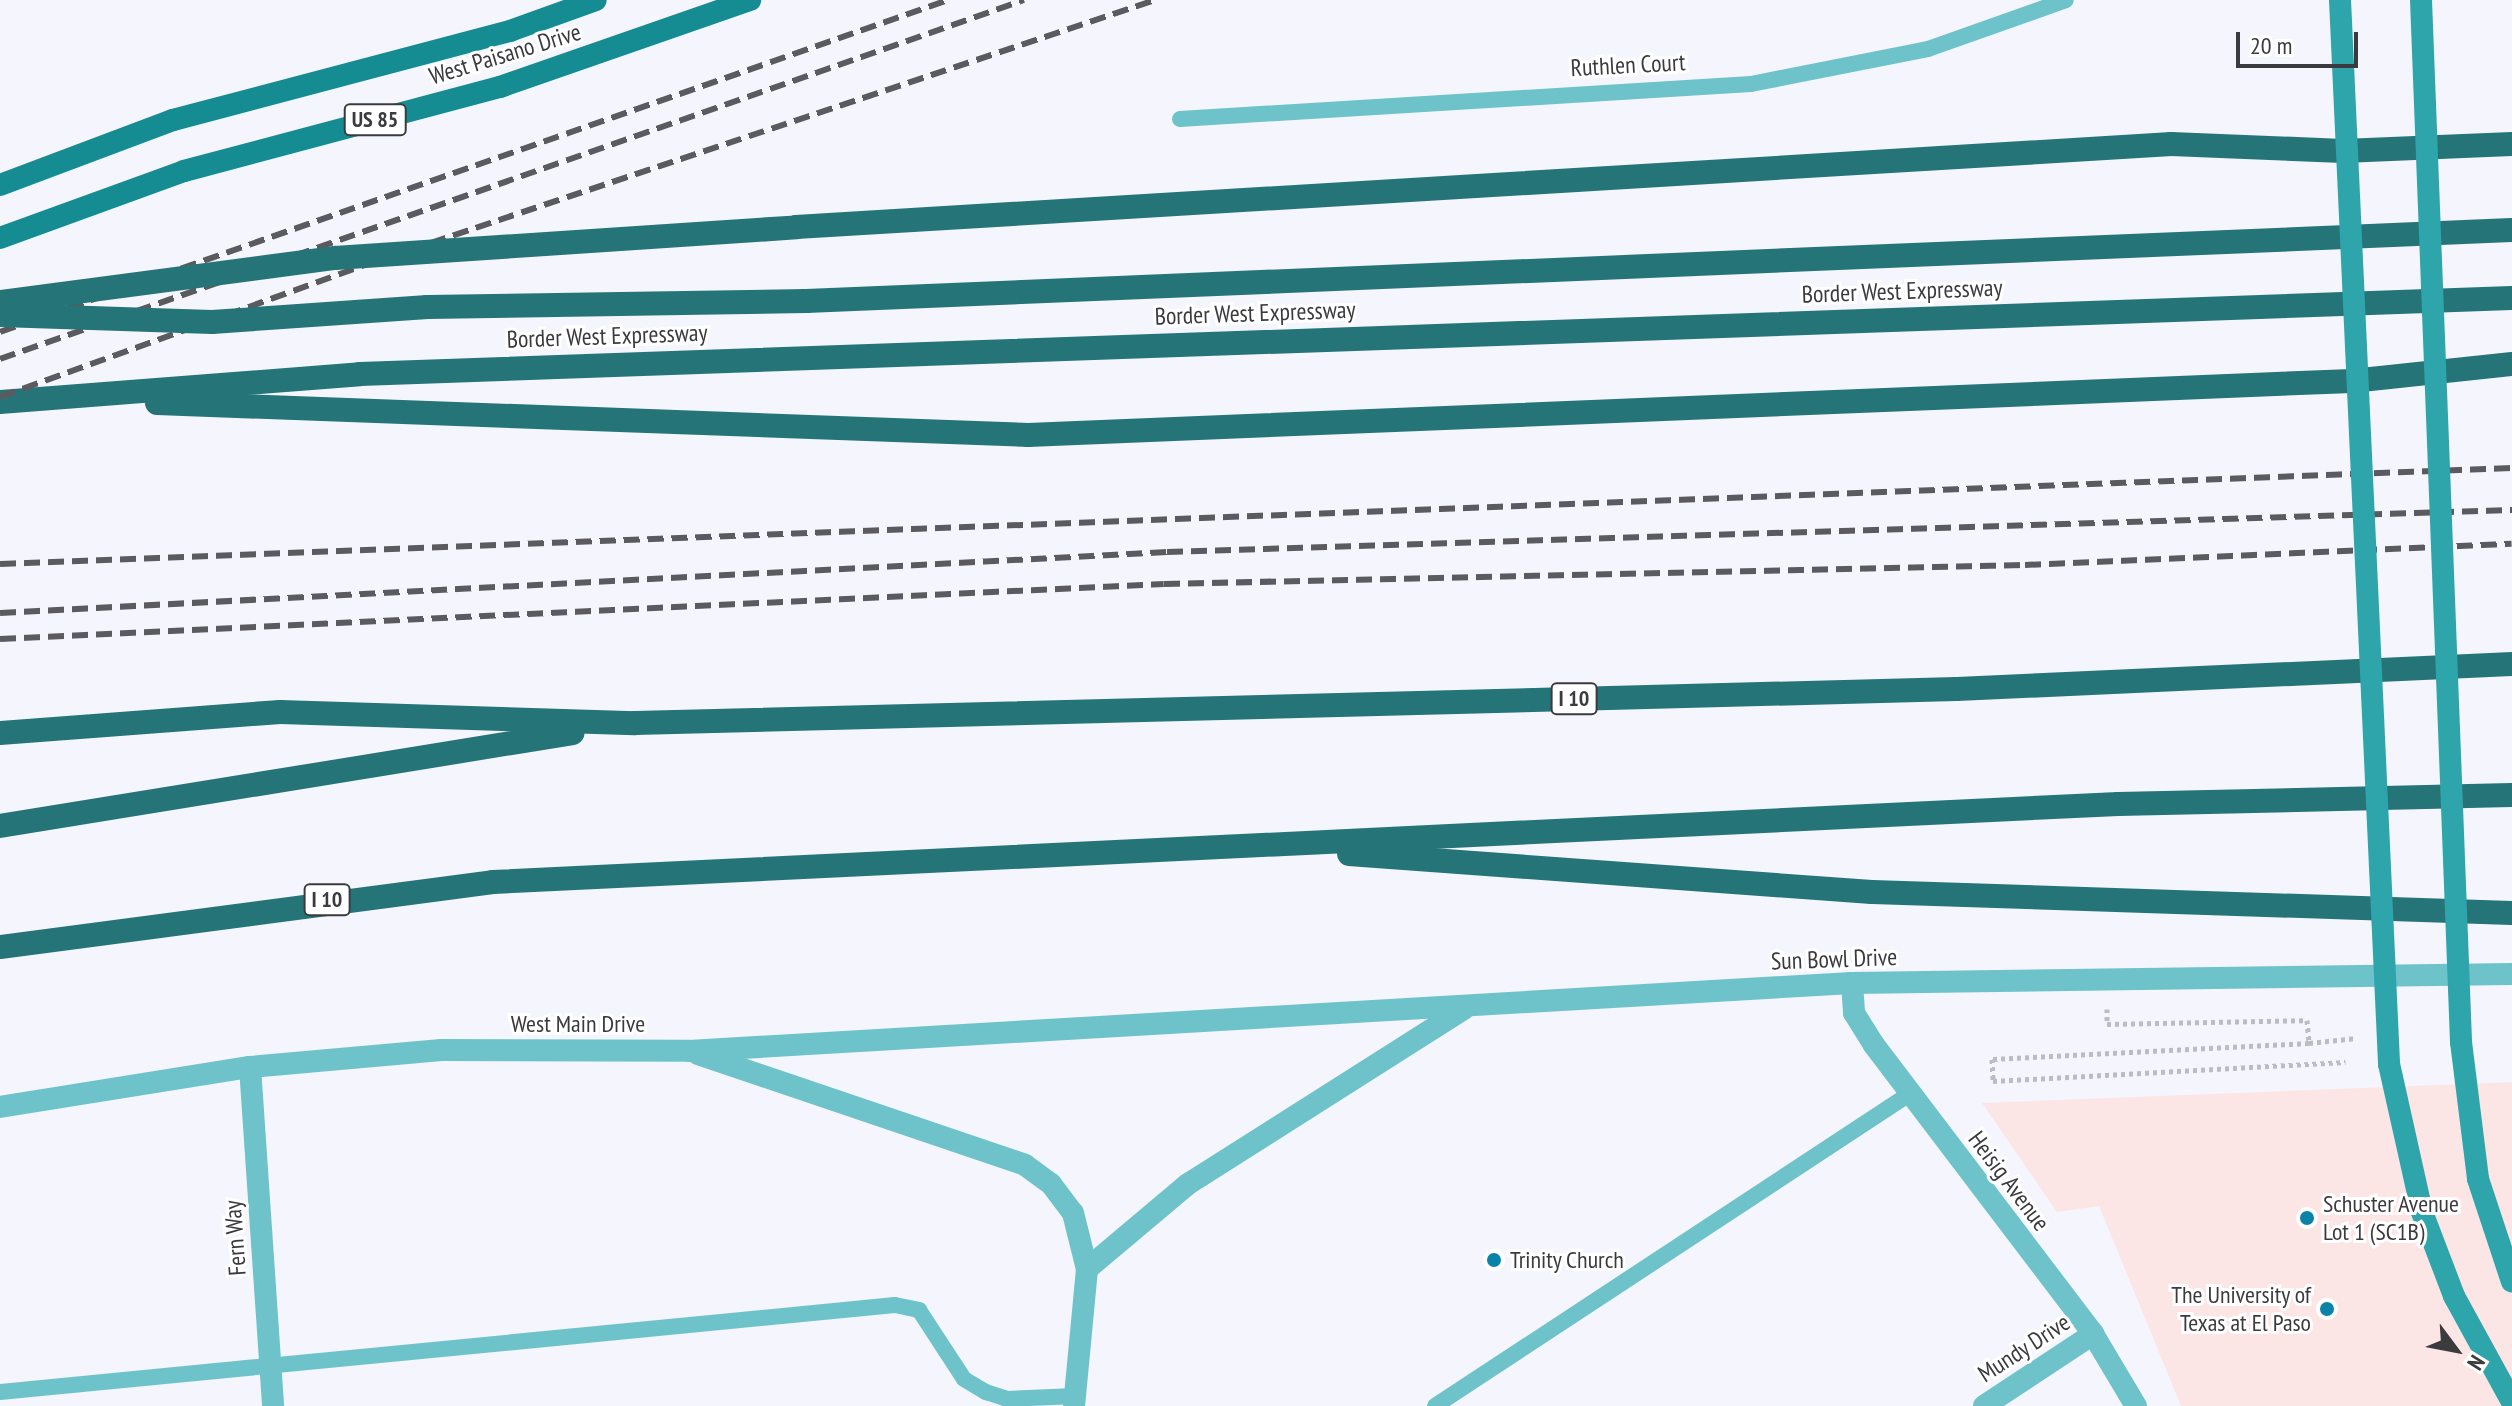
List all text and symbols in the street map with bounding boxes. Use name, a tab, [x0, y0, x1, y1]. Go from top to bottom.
scale bar	[2240, 16, 2362, 66]
street label: West Paisano Drive	[426, 17, 584, 91]
text: 20 m	[2250, 30, 2292, 61]
street label: Ruthlen Court	[1570, 48, 1686, 82]
road number: US 85	[343, 102, 407, 138]
street label: Border West Expressway	[1801, 273, 2003, 309]
street label: Border West Expressway	[1154, 295, 1356, 331]
street label: Border West Expressway	[506, 318, 708, 354]
road number: I 10	[1550, 681, 1598, 717]
road number: I 10	[303, 882, 351, 918]
street label: Sun Bowl Drive	[1770, 942, 1898, 976]
street label: West Main Drive	[511, 1010, 645, 1038]
street label: Heisig Avenue	[1962, 1125, 2056, 1237]
place label: Schuster Avenue Lot 1 (SC1B)	[2323, 1190, 2460, 1246]
street label: Fern Way	[218, 1199, 252, 1277]
marker: Schuster Avenue Lot 1 (SC1B)	[2298, 1209, 2316, 1227]
place label: Trinity Church	[1510, 1246, 1624, 1274]
marker: Trinity Church	[1485, 1251, 1503, 1269]
place label: The University of Texas at El Paso	[2170, 1281, 2311, 1337]
marker: The University of Texas at El Paso	[2318, 1300, 2336, 1318]
street label: Mundy Drive	[1972, 1308, 2076, 1388]
north arrow	[2416, 1310, 2496, 1390]
text: N	[2461, 1350, 2491, 1375]

